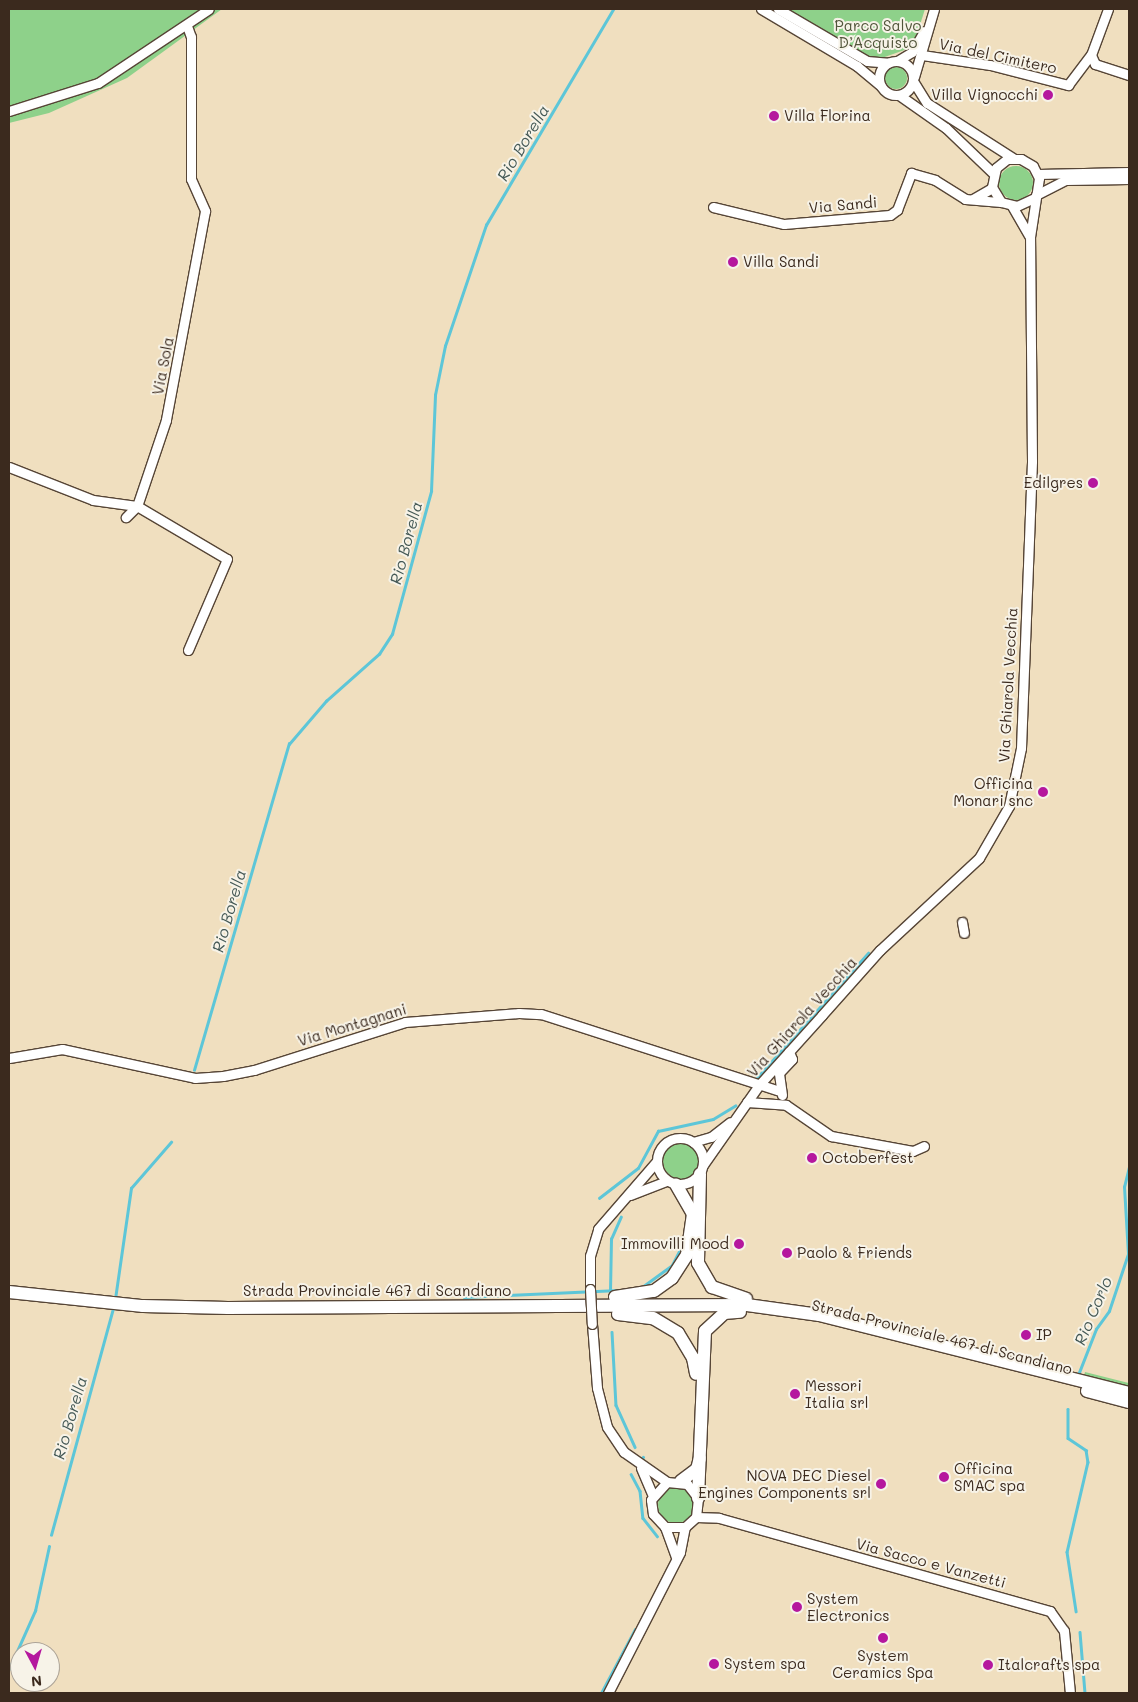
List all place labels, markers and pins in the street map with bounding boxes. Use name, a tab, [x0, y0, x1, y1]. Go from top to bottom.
place label: Villa Vignocchi	[931, 86, 1038, 104]
marker: Villa Vignocchi	[1042, 89, 1054, 101]
place label: Villa Florina	[784, 107, 871, 125]
marker: Villa Florina	[768, 110, 780, 122]
place label: Villa Sandi	[743, 253, 819, 271]
marker: Villa Sandi	[727, 256, 739, 268]
place label: Edilgres	[1024, 474, 1083, 492]
marker: Edilgres	[1087, 477, 1099, 489]
place label: Officina Monari snc	[953, 774, 1033, 809]
marker: Officina Monari snc	[1037, 786, 1049, 798]
place label: Octoberfest	[822, 1149, 914, 1167]
marker: Octoberfest	[806, 1152, 818, 1164]
place label: Immovilli Mood	[621, 1235, 729, 1253]
marker: Immovilli Mood	[733, 1238, 745, 1250]
place label: Paolo & Friends	[797, 1244, 912, 1262]
marker: Paolo & Friends	[781, 1247, 793, 1259]
place label: IP	[1036, 1326, 1052, 1344]
marker: IP	[1020, 1329, 1032, 1341]
place label: Messori Italia srl	[805, 1376, 869, 1411]
marker: Messori Italia srl	[789, 1388, 801, 1400]
place label: Officina SMAC spa	[954, 1459, 1025, 1494]
place label: NOVA DEC Diesel Engines Components srl	[698, 1466, 871, 1501]
marker: Officina SMAC spa	[938, 1471, 950, 1483]
marker: NOVA DEC Diesel Engines Components srl	[875, 1478, 887, 1490]
place label: System Electronics	[807, 1589, 889, 1624]
marker: System Electronics	[791, 1601, 803, 1613]
marker: System Ceramics Spa	[877, 1632, 889, 1644]
place label: System Ceramics Spa	[832, 1646, 934, 1681]
place label: System spa	[724, 1655, 806, 1673]
place label: Italcrafts spa	[998, 1656, 1100, 1674]
marker: System spa	[708, 1658, 720, 1670]
marker: Italcrafts spa	[982, 1659, 994, 1671]

